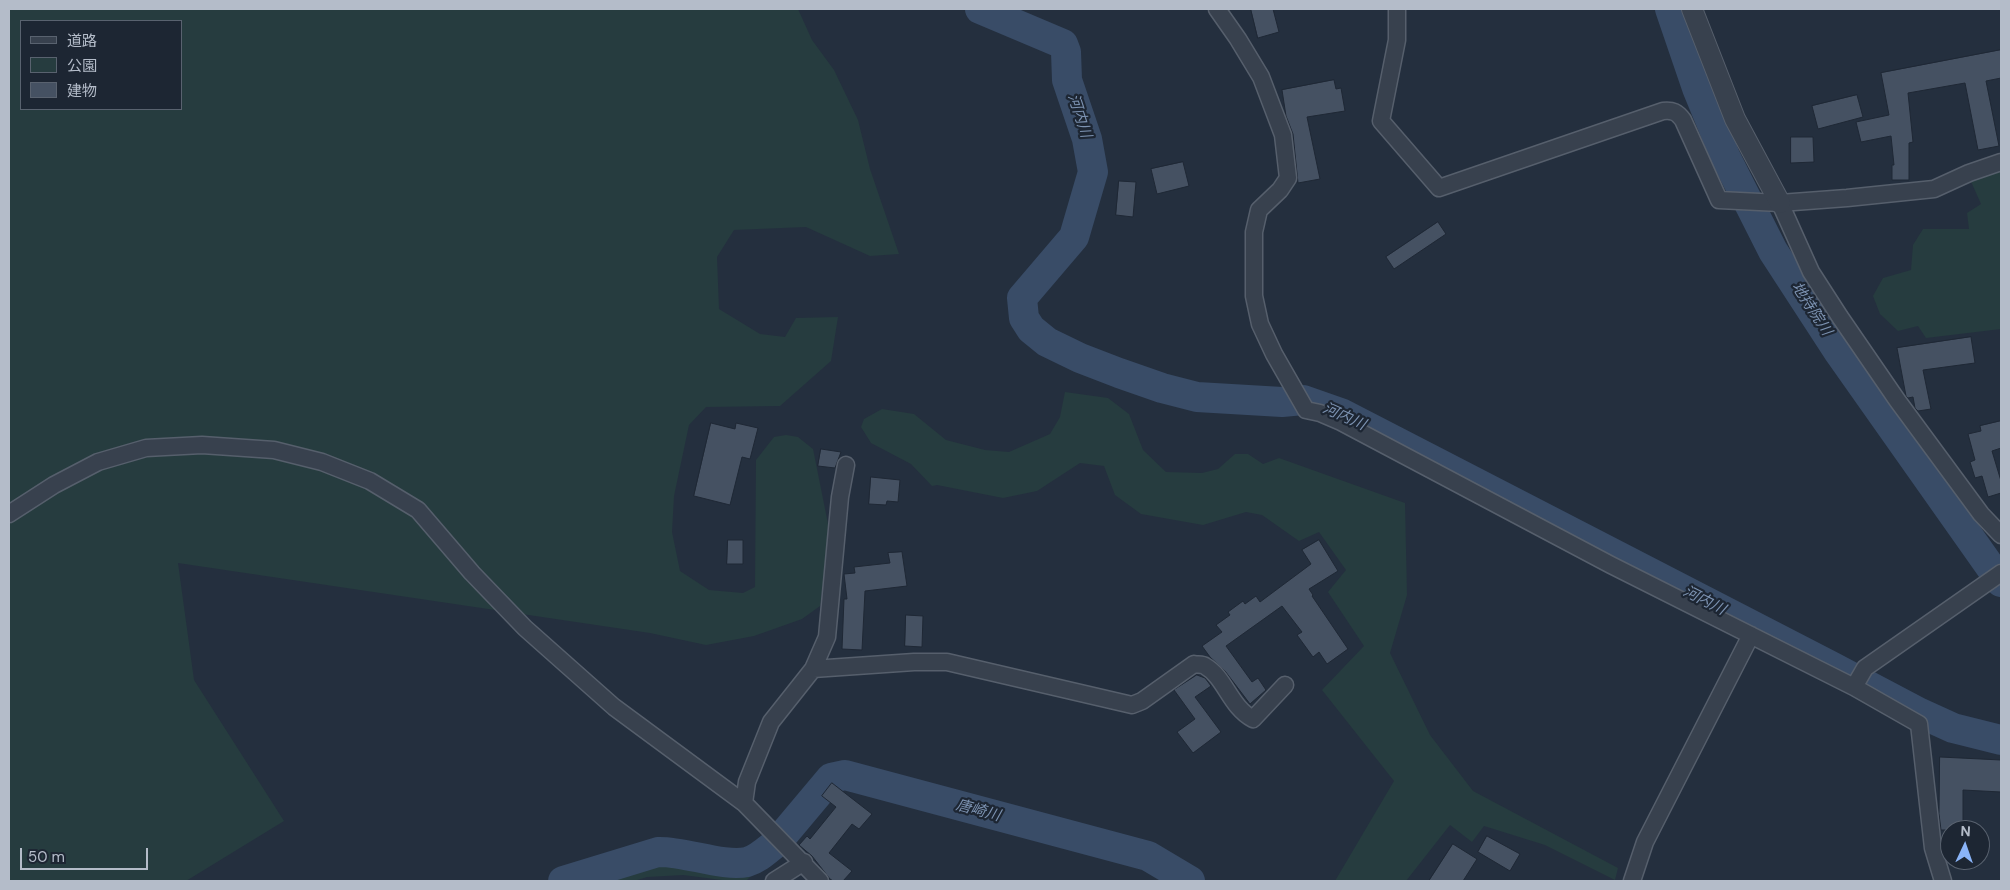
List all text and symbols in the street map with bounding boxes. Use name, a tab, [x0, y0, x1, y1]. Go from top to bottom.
legend	[20, 20, 182, 110]
text: 道路	[67, 31, 97, 51]
text: 公園	[67, 56, 97, 76]
text: 建物	[67, 81, 97, 101]
water label: 河内川	[1063, 92, 1095, 140]
water label: 地持院川	[1787, 279, 1835, 339]
water label: 河内川	[1320, 400, 1368, 434]
water label: 河内川	[1680, 583, 1728, 619]
water label: 唐崎川	[954, 796, 1002, 826]
north arrow	[1940, 820, 1990, 870]
text: N	[1960, 822, 1971, 840]
scale bar	[22, 838, 150, 870]
text: 50 m	[28, 847, 65, 867]

